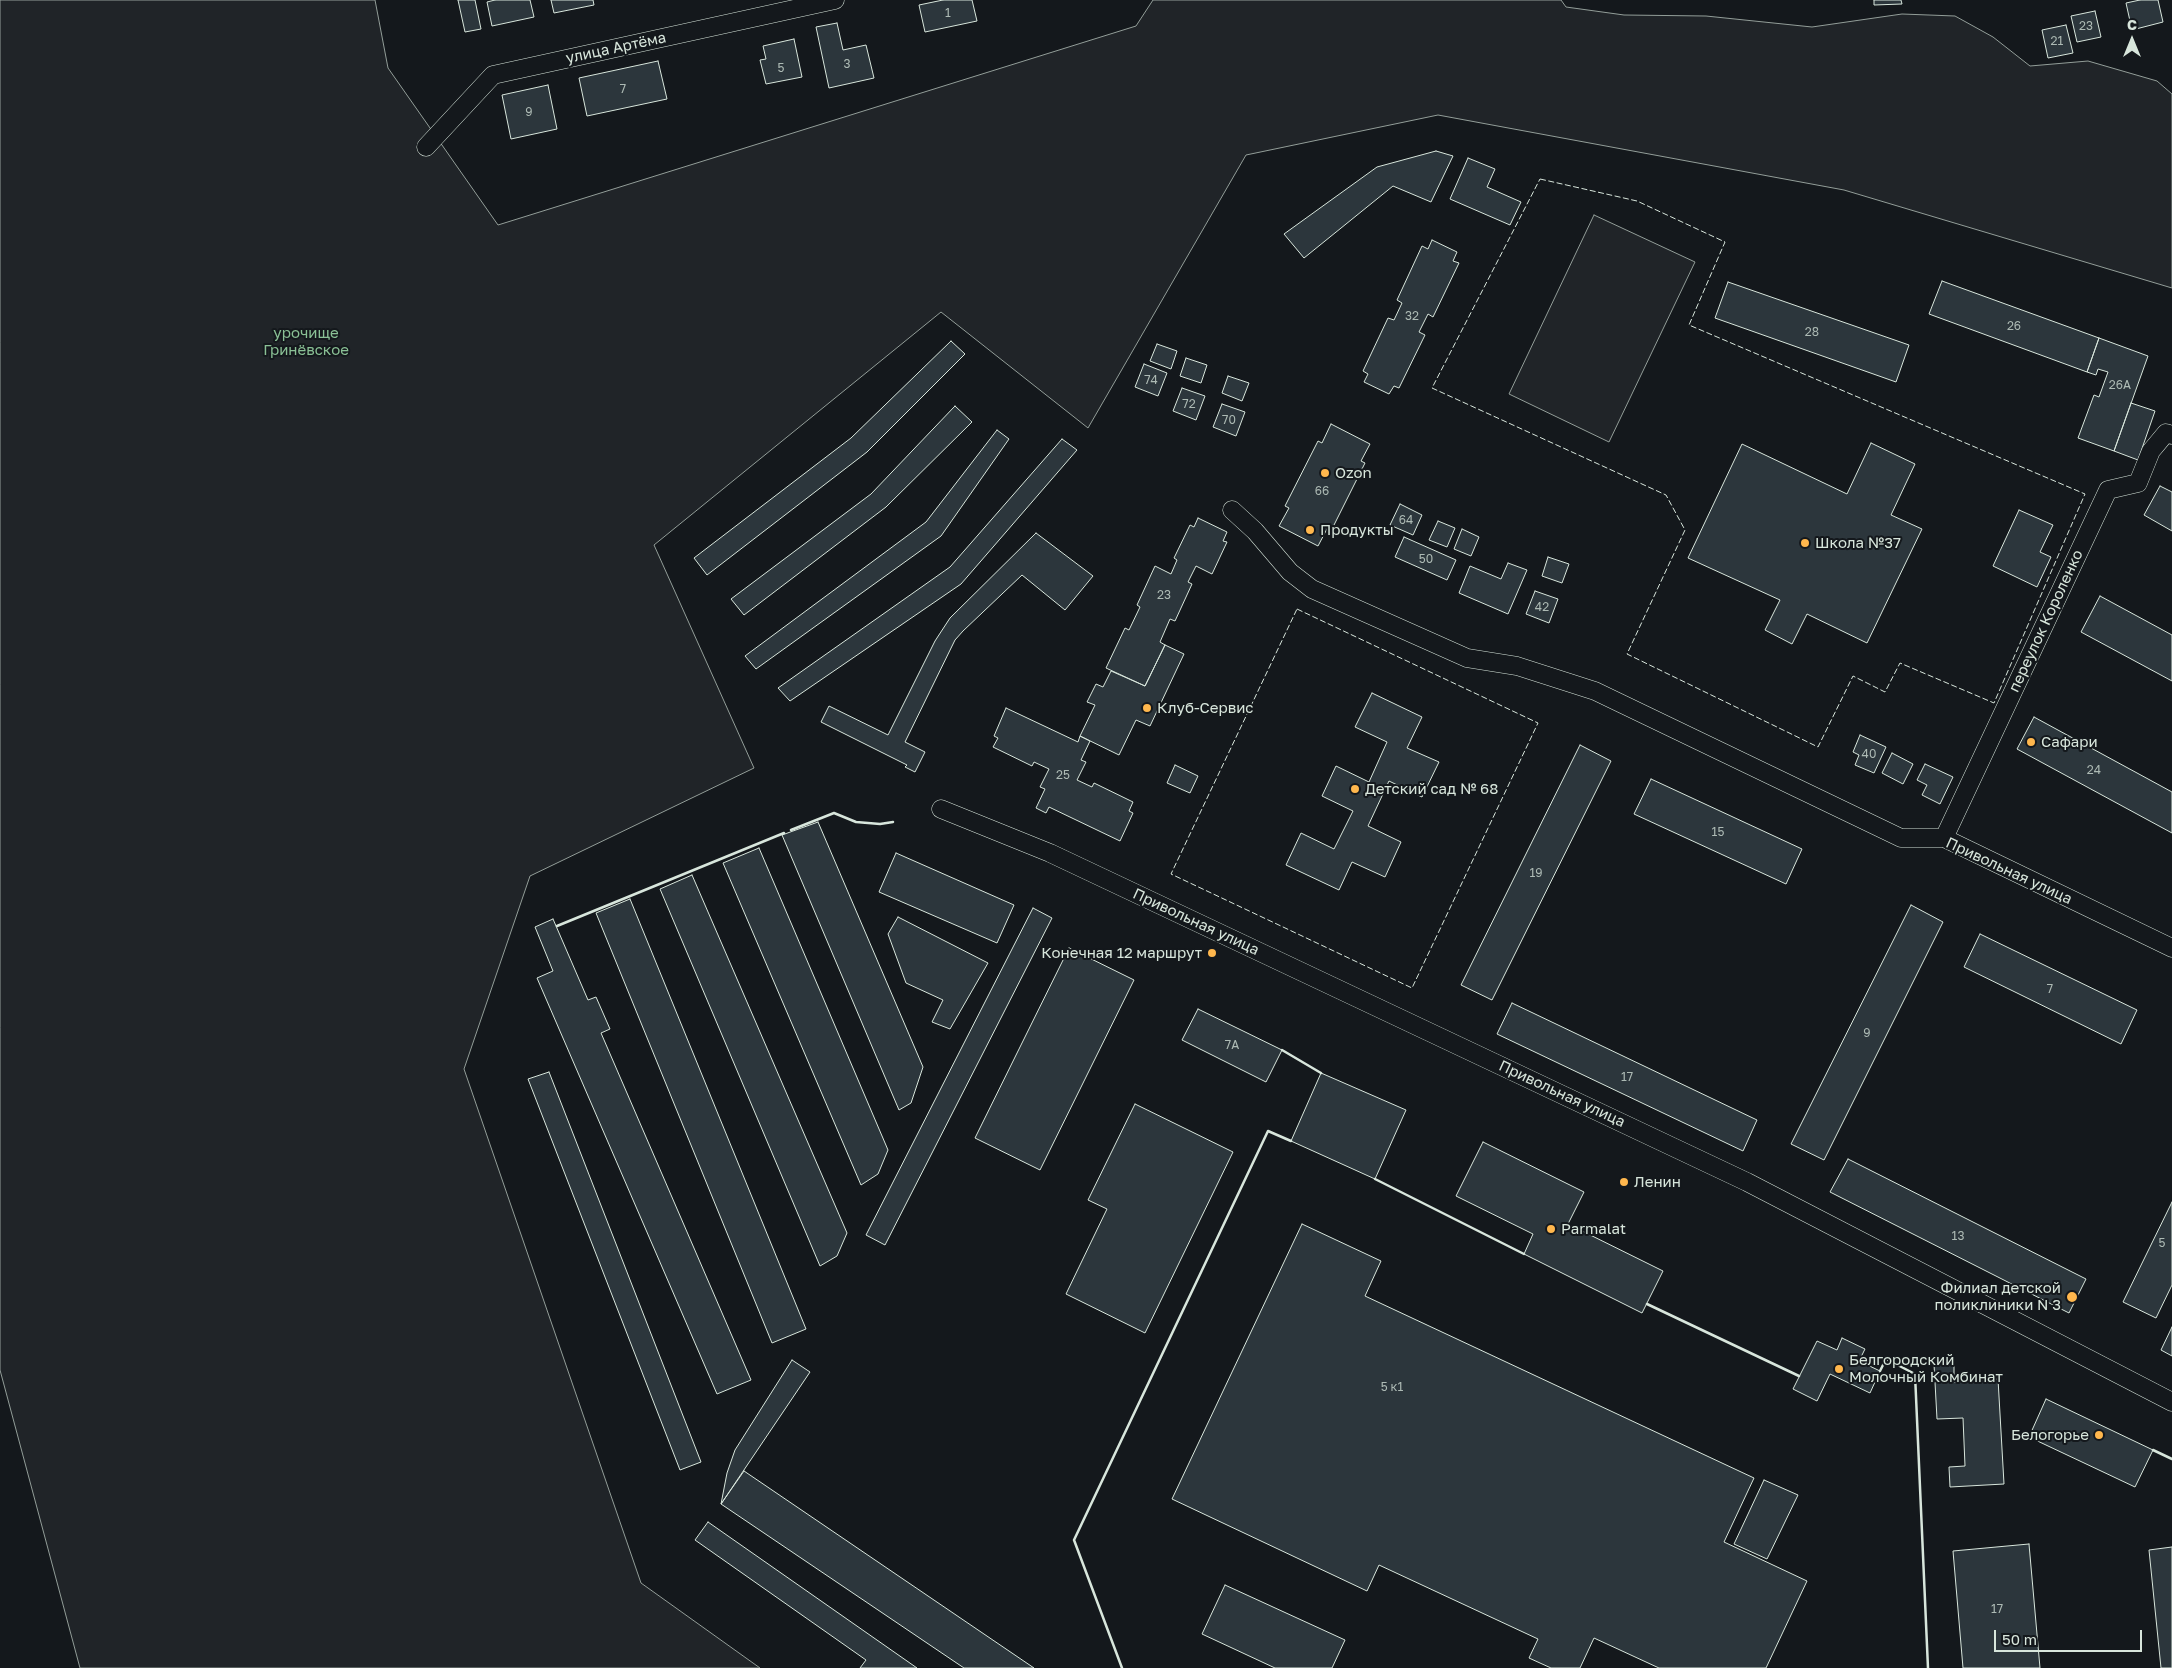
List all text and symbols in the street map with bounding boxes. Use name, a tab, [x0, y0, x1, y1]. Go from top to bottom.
house number: 1	[945, 6, 951, 20]
north arrow	[2107, 15, 2157, 65]
text: С	[2127, 16, 2137, 33]
house number: 23	[2079, 19, 2093, 33]
street label: улица Артёма	[564, 29, 668, 67]
house number: 21	[2051, 34, 2063, 48]
house number: 3	[843, 57, 851, 71]
house number: 5	[778, 61, 784, 75]
house number: 7	[620, 82, 626, 96]
house number: 9	[525, 105, 533, 119]
house number: 32	[1405, 309, 1419, 323]
house number: 26	[2007, 319, 2021, 333]
park label: урочище Гринёвское	[263, 324, 349, 359]
house number: 28	[1805, 325, 1819, 339]
house number: 74	[1144, 373, 1158, 387]
house number: 26А	[2109, 378, 2131, 392]
house number: 72	[1182, 397, 1196, 411]
house number: 70	[1222, 413, 1236, 427]
place label: Ozon	[1335, 464, 1372, 482]
marker: Ozon	[1319, 467, 1331, 479]
house number: 66	[1315, 484, 1329, 498]
house number: 64	[1399, 513, 1413, 527]
place label: Продукты	[1320, 521, 1394, 539]
marker: Продукты	[1304, 524, 1316, 536]
place label: Школа №37	[1815, 534, 1901, 552]
marker: Школа №37	[1799, 537, 1811, 549]
street label: переулок Короленко	[2005, 547, 2087, 695]
house number: 50	[1419, 552, 1433, 566]
house number: 23	[1157, 588, 1171, 602]
house number: 42	[1535, 600, 1549, 614]
place label: Клуб-Сервис	[1157, 699, 1254, 717]
marker: Клуб-Сервис	[1141, 702, 1153, 714]
place label: Сафари	[2041, 733, 2098, 751]
marker: Сафари	[2025, 736, 2037, 748]
house number: 40	[1862, 747, 1876, 761]
house number: 24	[2087, 763, 2101, 777]
house number: 25	[1056, 768, 1070, 782]
place label: Детский сад № 68	[1365, 780, 1498, 798]
marker: Детский сад № 68	[1349, 783, 1361, 795]
house number: 15	[1712, 825, 1724, 839]
street label: Привольная улица	[1943, 834, 2075, 908]
house number: 19	[1529, 866, 1543, 880]
street label: Привольная улица	[1130, 885, 1262, 959]
place label: Конечная 12 маршрут	[1041, 944, 1202, 962]
marker: Конечная 12 маршрут	[1206, 947, 1218, 959]
house number: 7	[2047, 982, 2053, 996]
house number: 9	[1863, 1026, 1871, 1040]
house number: 7А	[1225, 1038, 1239, 1052]
street label: Привольная улица	[1496, 1057, 1628, 1131]
house number: 17	[1621, 1070, 1633, 1084]
place label: Ленин	[1634, 1173, 1681, 1191]
marker: Ленин	[1618, 1176, 1630, 1188]
place label: Parmalat	[1561, 1220, 1626, 1238]
marker: Parmalat	[1545, 1223, 1557, 1235]
house number: 13	[1952, 1229, 1964, 1243]
house number: 5	[2159, 1236, 2165, 1250]
place label: Филиал детской поликлиники N 3	[1935, 1279, 2061, 1314]
marker: Филиал детской поликлиники N 3	[2065, 1290, 2079, 1304]
place label: Белгородский Молочный Комбинат	[1849, 1351, 2003, 1386]
marker: Белгородский Молочный Комбинат	[1833, 1363, 1845, 1375]
house number: 5 к1	[1381, 1380, 1403, 1394]
place label: Белогорье	[2011, 1426, 2089, 1444]
marker: Белогорье	[2093, 1429, 2105, 1441]
house number: 17	[1991, 1602, 2003, 1616]
scale bar	[1997, 1620, 2144, 1652]
text: 50 m	[2002, 1630, 2037, 1648]

